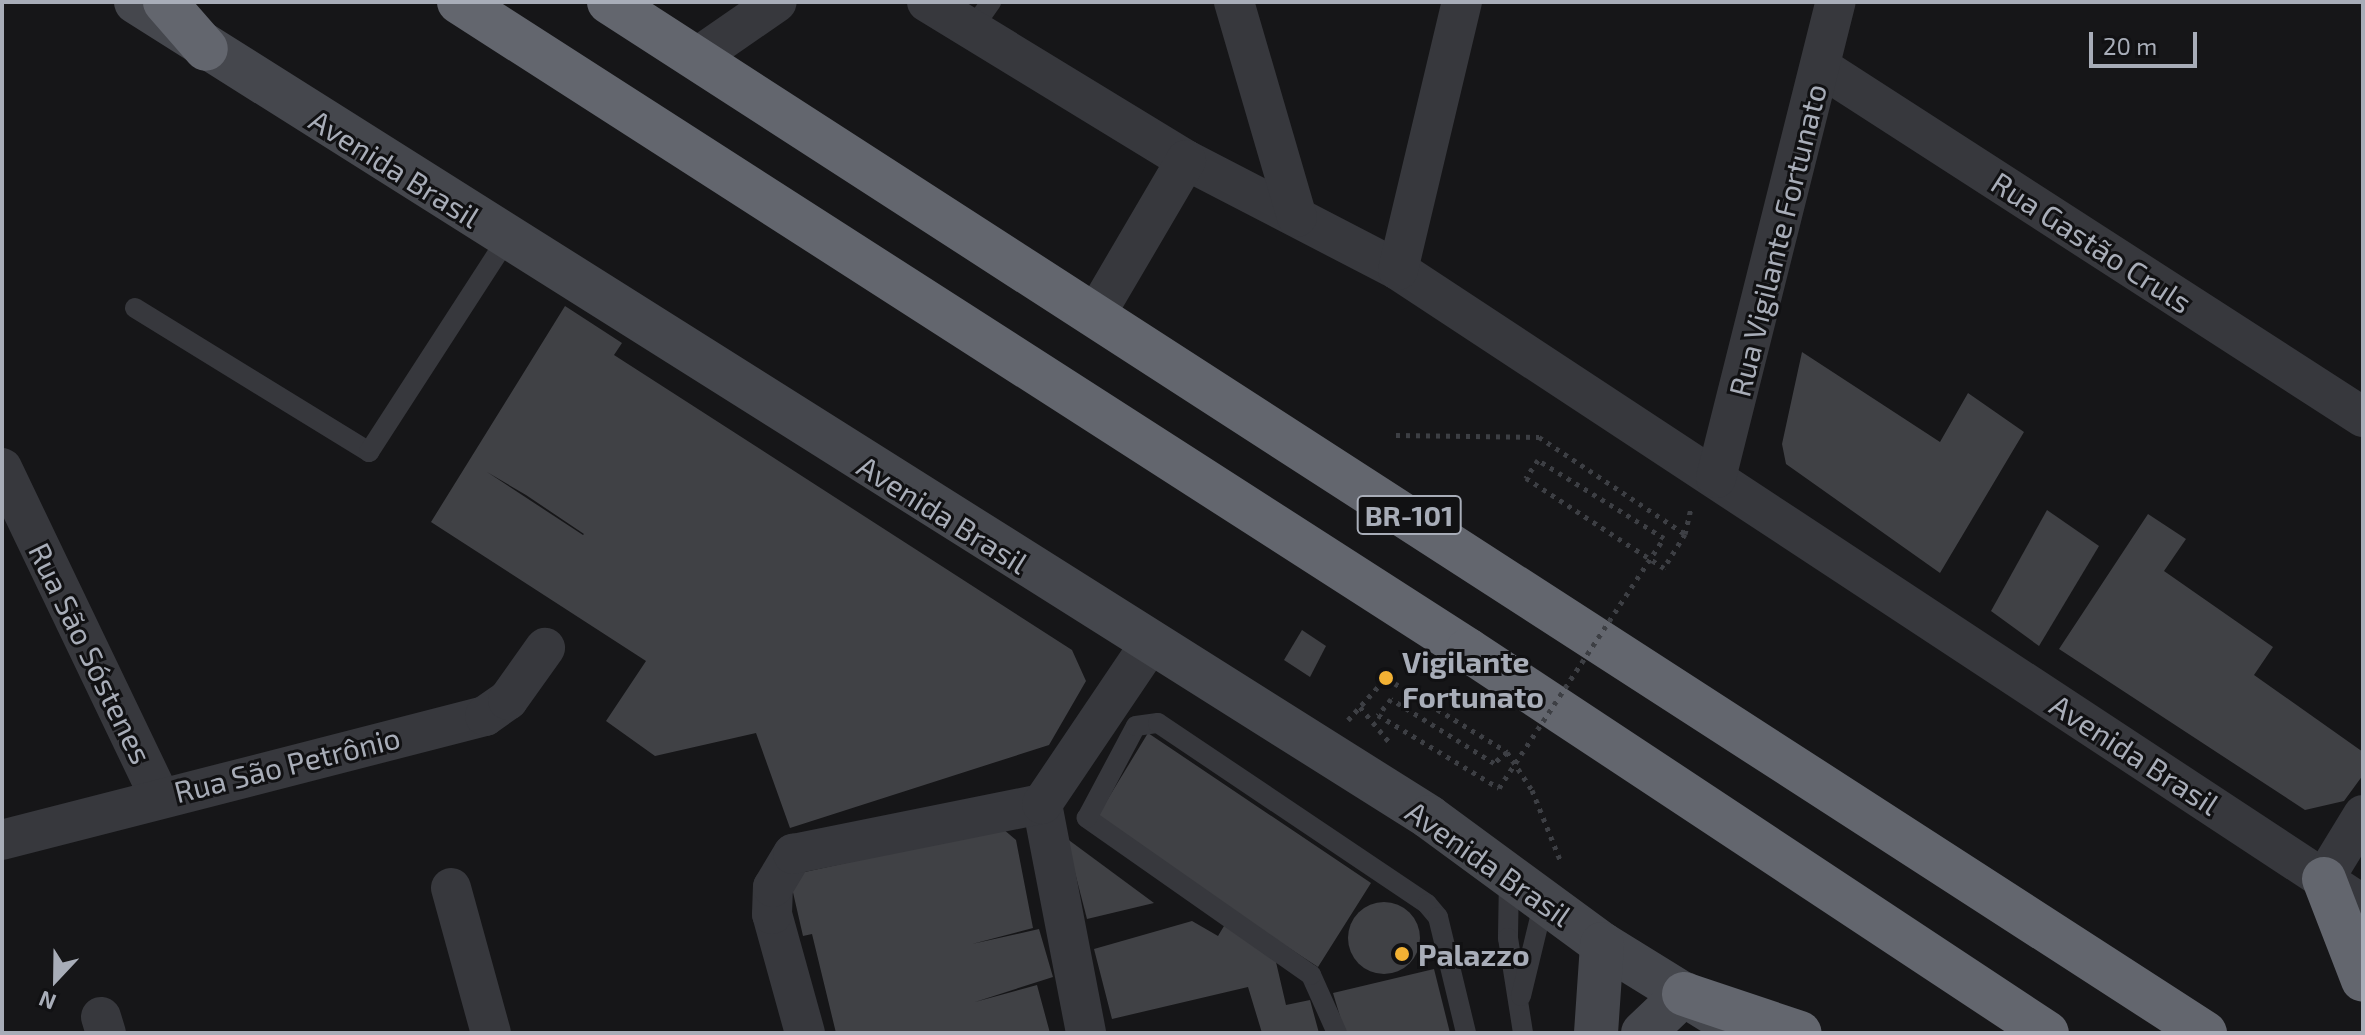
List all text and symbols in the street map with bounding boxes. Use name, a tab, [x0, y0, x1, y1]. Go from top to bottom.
scale bar	[2093, 16, 2201, 66]
text: 20 m	[2103, 31, 2157, 60]
street label: Rua Vigilante Fortunato	[1721, 80, 1833, 400]
street label: Avenida Brasil	[303, 101, 487, 235]
street label: Rua Gastão Cruls	[1985, 164, 2199, 320]
street label: Avenida Brasil	[851, 447, 1035, 581]
road number: BR-101	[1355, 491, 1463, 539]
street label: Rua São Sóstenes	[22, 537, 160, 769]
place label: Vigilante Fortunato	[1402, 643, 1544, 714]
marker: Vigilante Fortunato	[1377, 669, 1395, 687]
street label: Avenida Brasil	[2044, 686, 2226, 822]
street label: Rua São Petrônio	[170, 719, 404, 809]
street label: Avenida Brasil	[1399, 793, 1579, 933]
place label: Palazzo	[1418, 936, 1530, 972]
north arrow	[16, 939, 96, 1019]
marker: Palazzo	[1393, 945, 1411, 963]
text: N	[35, 986, 59, 1016]

